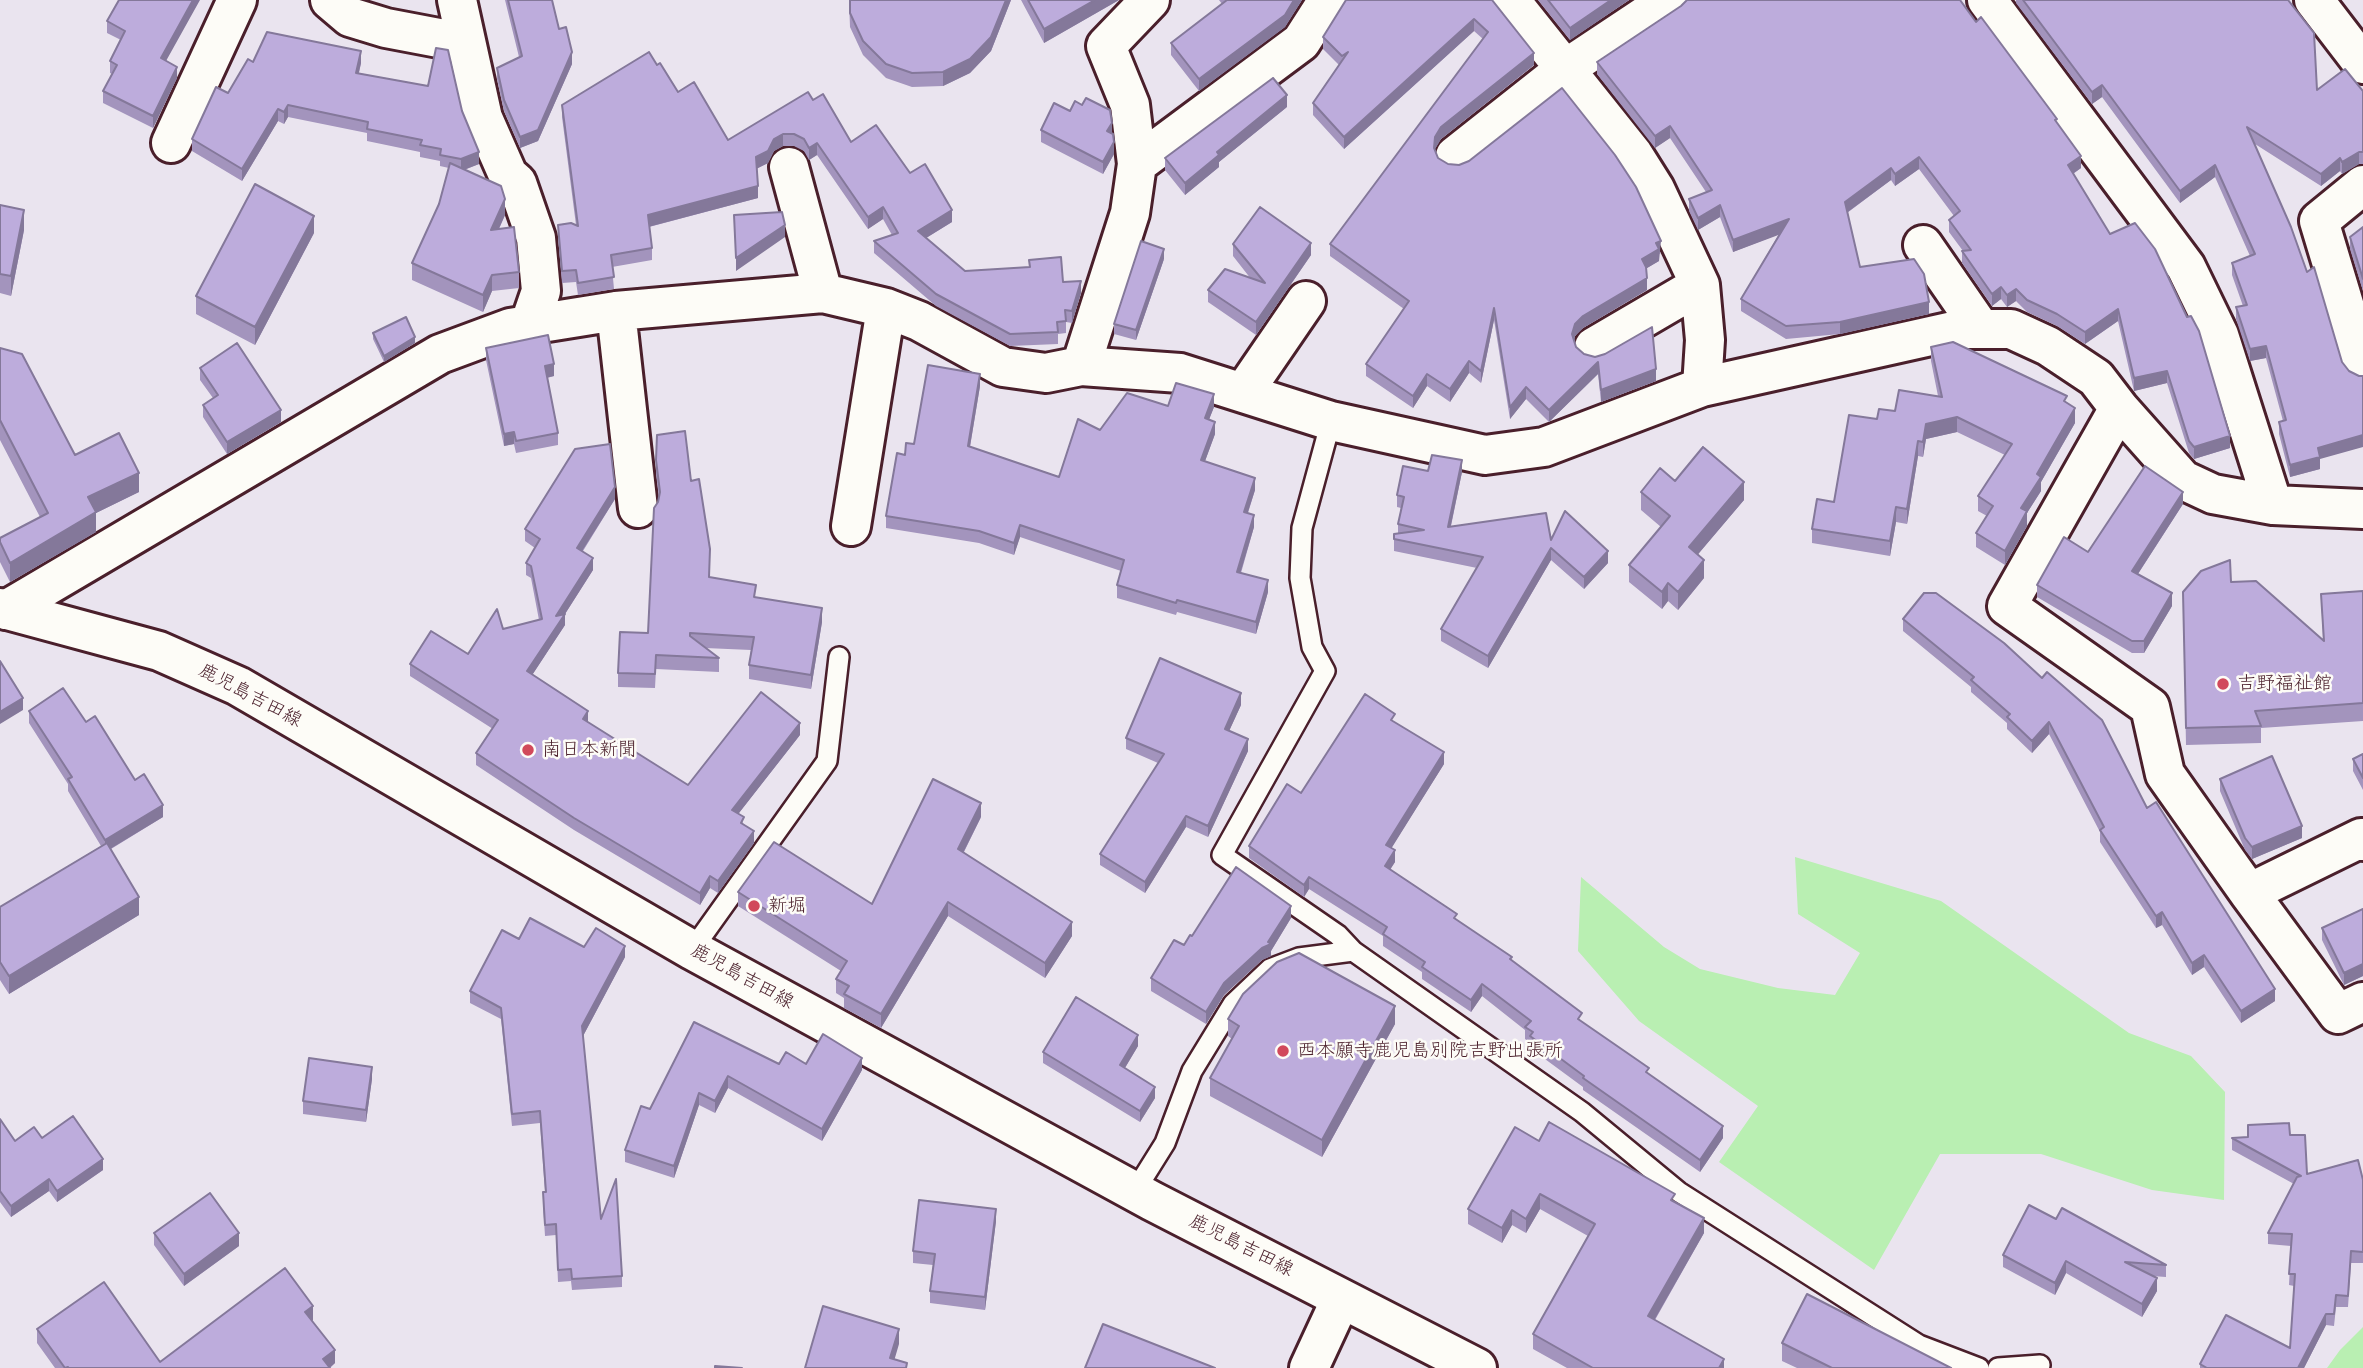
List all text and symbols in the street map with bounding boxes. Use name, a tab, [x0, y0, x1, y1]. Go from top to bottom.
street label: 鹿児島吉田線	[194, 659, 306, 733]
place label: 吉野福祉館	[2237, 673, 2332, 695]
marker: 吉野福祉館	[2215, 676, 2231, 692]
place label: 南日本新聞	[542, 739, 637, 761]
marker: 南日本新聞	[520, 742, 536, 758]
place label: 新堀	[768, 895, 806, 917]
marker: 新堀	[746, 898, 762, 914]
street label: 鹿児島吉田線	[687, 939, 797, 1015]
place label: 西本願寺鹿児島別院吉野出張所	[1297, 1040, 1563, 1062]
marker: 西本願寺鹿児島別院吉野出張所	[1275, 1043, 1291, 1059]
street label: 鹿児島吉田線	[1185, 1210, 1297, 1282]

